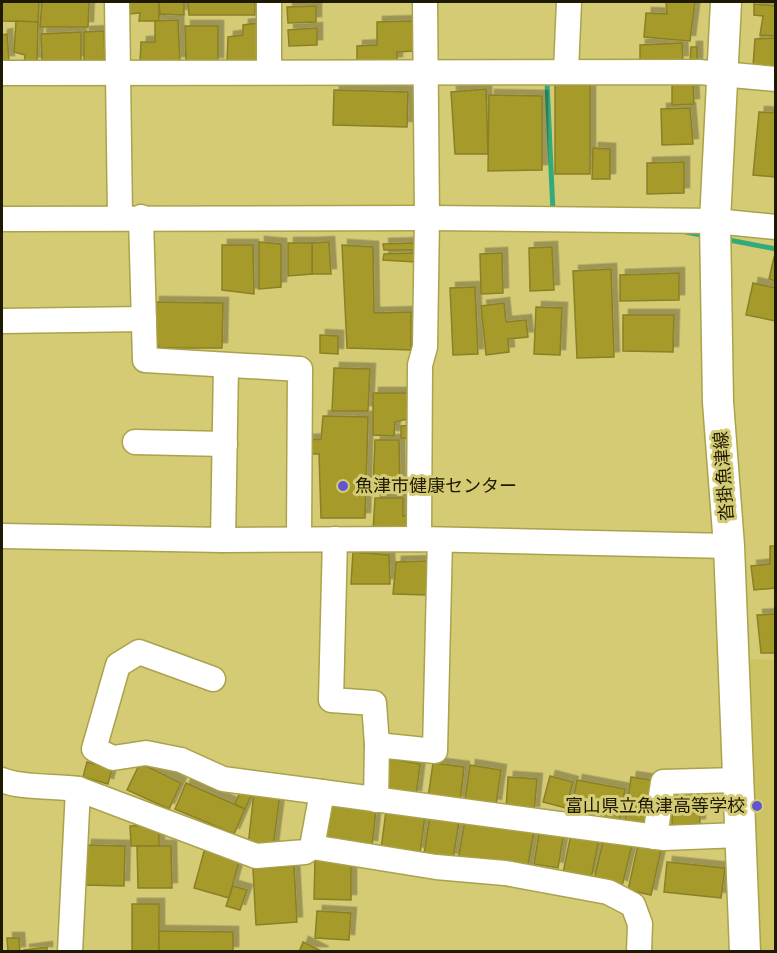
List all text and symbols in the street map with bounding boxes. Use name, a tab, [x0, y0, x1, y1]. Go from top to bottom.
street label: 沓掛魚津線	[709, 430, 738, 522]
place label: 魚津市健康センター	[355, 474, 517, 497]
marker: 魚津市健康センター	[336, 479, 350, 493]
place label: 富山県立魚津高等学校	[565, 794, 745, 817]
marker: 富山県立魚津高等学校	[750, 799, 764, 813]

